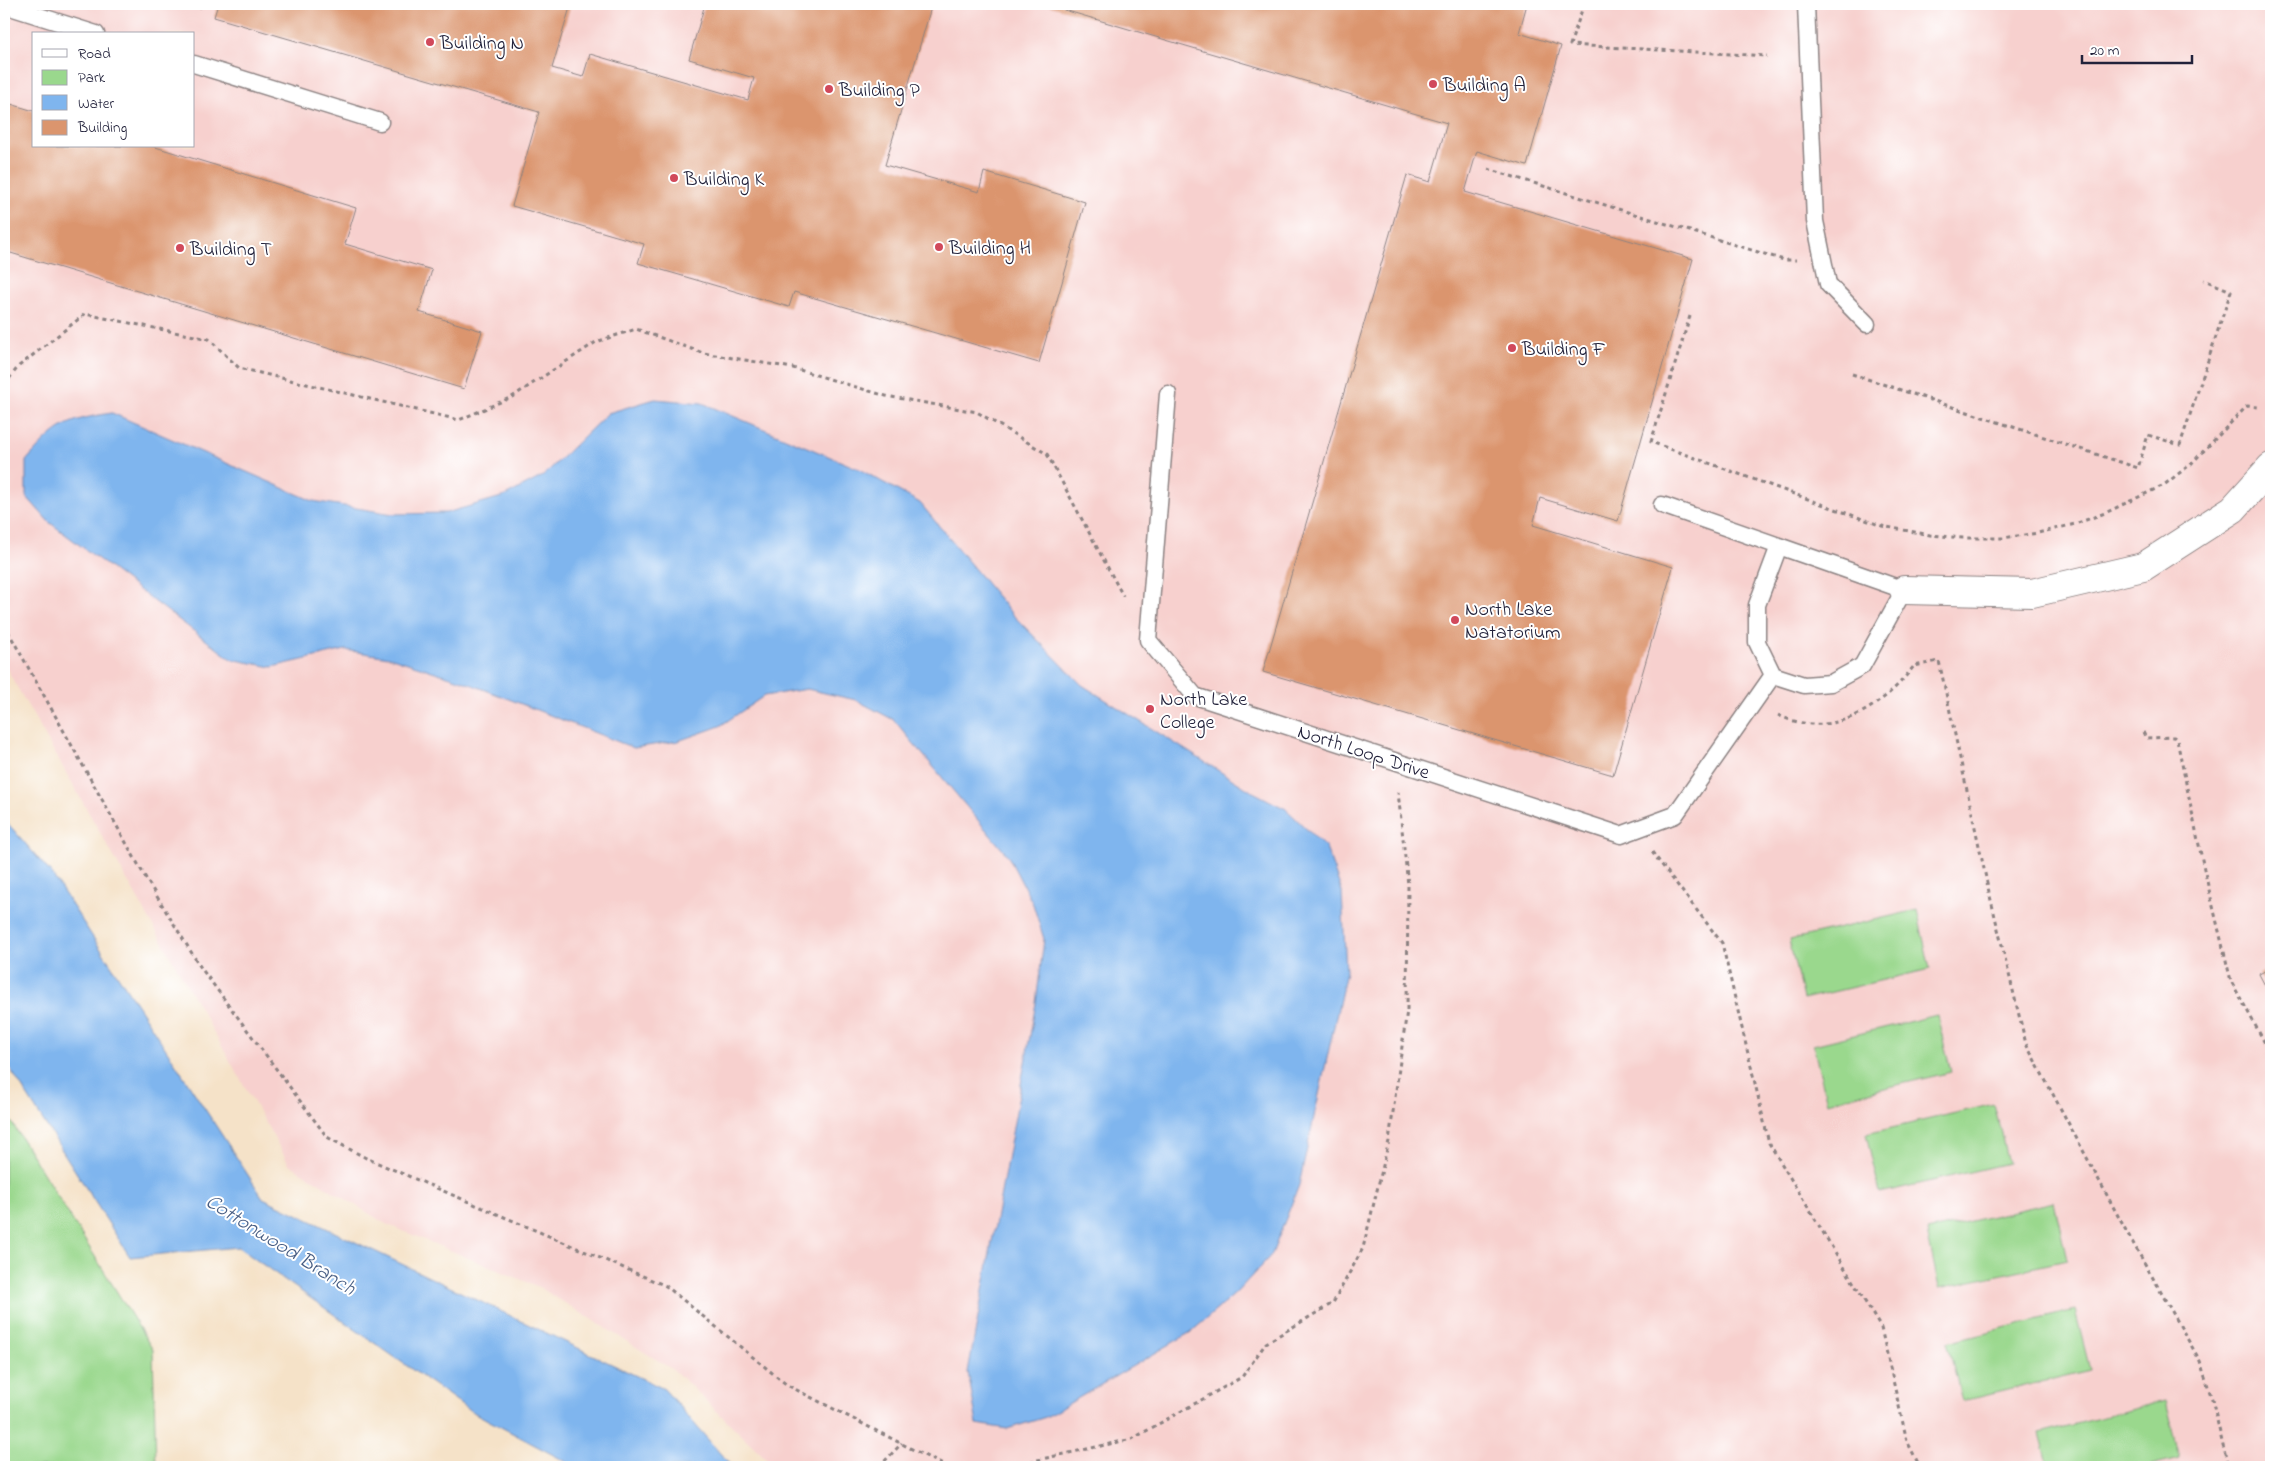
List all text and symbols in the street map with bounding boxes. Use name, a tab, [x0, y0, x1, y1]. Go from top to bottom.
place label: Building N	[439, 30, 524, 60]
legend	[32, 32, 195, 148]
scale bar	[2082, 32, 2192, 64]
marker: Building N	[424, 36, 436, 48]
text: 20 m	[2090, 40, 2120, 62]
text: Road	[78, 43, 111, 65]
text: Park	[78, 67, 106, 89]
place label: Building A	[1442, 72, 1526, 102]
place label: Building P	[838, 77, 920, 107]
marker: Building A	[1427, 78, 1439, 90]
marker: Building P	[823, 83, 835, 95]
text: Water	[78, 93, 114, 115]
text: Building	[77, 117, 127, 140]
place label: Building K	[683, 166, 764, 196]
marker: Building K	[668, 172, 680, 184]
place label: Building H	[948, 235, 1031, 265]
place label: Building T	[189, 236, 272, 266]
marker: Building H	[933, 241, 945, 253]
marker: Building T	[174, 242, 186, 254]
place label: Building F	[1521, 336, 1605, 366]
marker: Building F	[1506, 342, 1518, 354]
place label: North Lake Natatorium	[1465, 596, 1561, 648]
marker: North Lake Natatorium	[1449, 614, 1461, 626]
place label: North Lake College	[1160, 686, 1247, 739]
marker: North Lake College	[1144, 703, 1156, 715]
street label: North Loop Drive	[1294, 718, 1433, 788]
water label: Cottonwood Branch	[199, 1187, 362, 1305]

